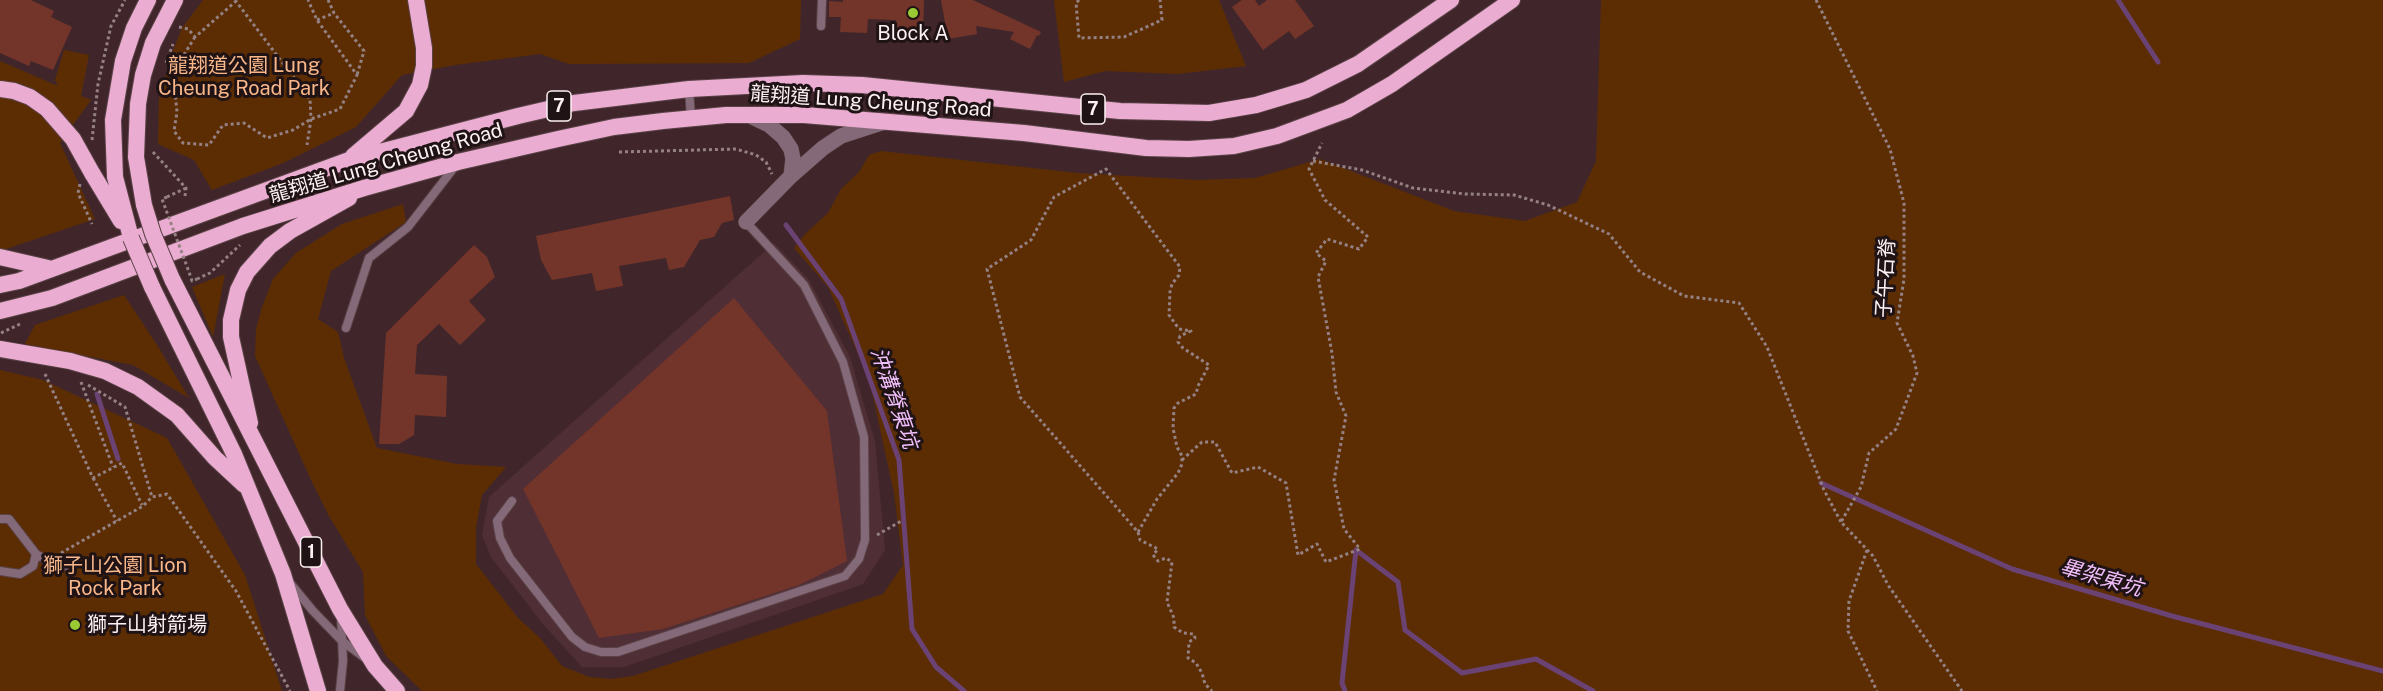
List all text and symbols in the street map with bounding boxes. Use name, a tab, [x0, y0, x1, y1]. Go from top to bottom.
marker: Block A	[906, 6, 920, 20]
place label: Block A	[877, 22, 949, 46]
park label: 龍翔道公園 Lung Cheung Road Park	[158, 54, 330, 101]
street label: 龍翔道 Lung Cheung Road	[750, 82, 992, 122]
road number: 7	[547, 91, 571, 121]
road number: 7	[1081, 94, 1105, 124]
street label: 龍翔道 Lung Cheung Road	[267, 118, 505, 208]
street label: 子午石脊	[1872, 237, 1900, 319]
water label: 沖溝脊東坑	[865, 344, 923, 452]
road number: 1	[300, 537, 322, 567]
park label: 獅子山公園 Lion Rock Park	[43, 554, 187, 601]
water label: 畢架東坑	[2057, 554, 2145, 602]
place label: 獅子山射箭場	[87, 613, 207, 637]
marker: 獅子山射箭場	[68, 618, 82, 632]

